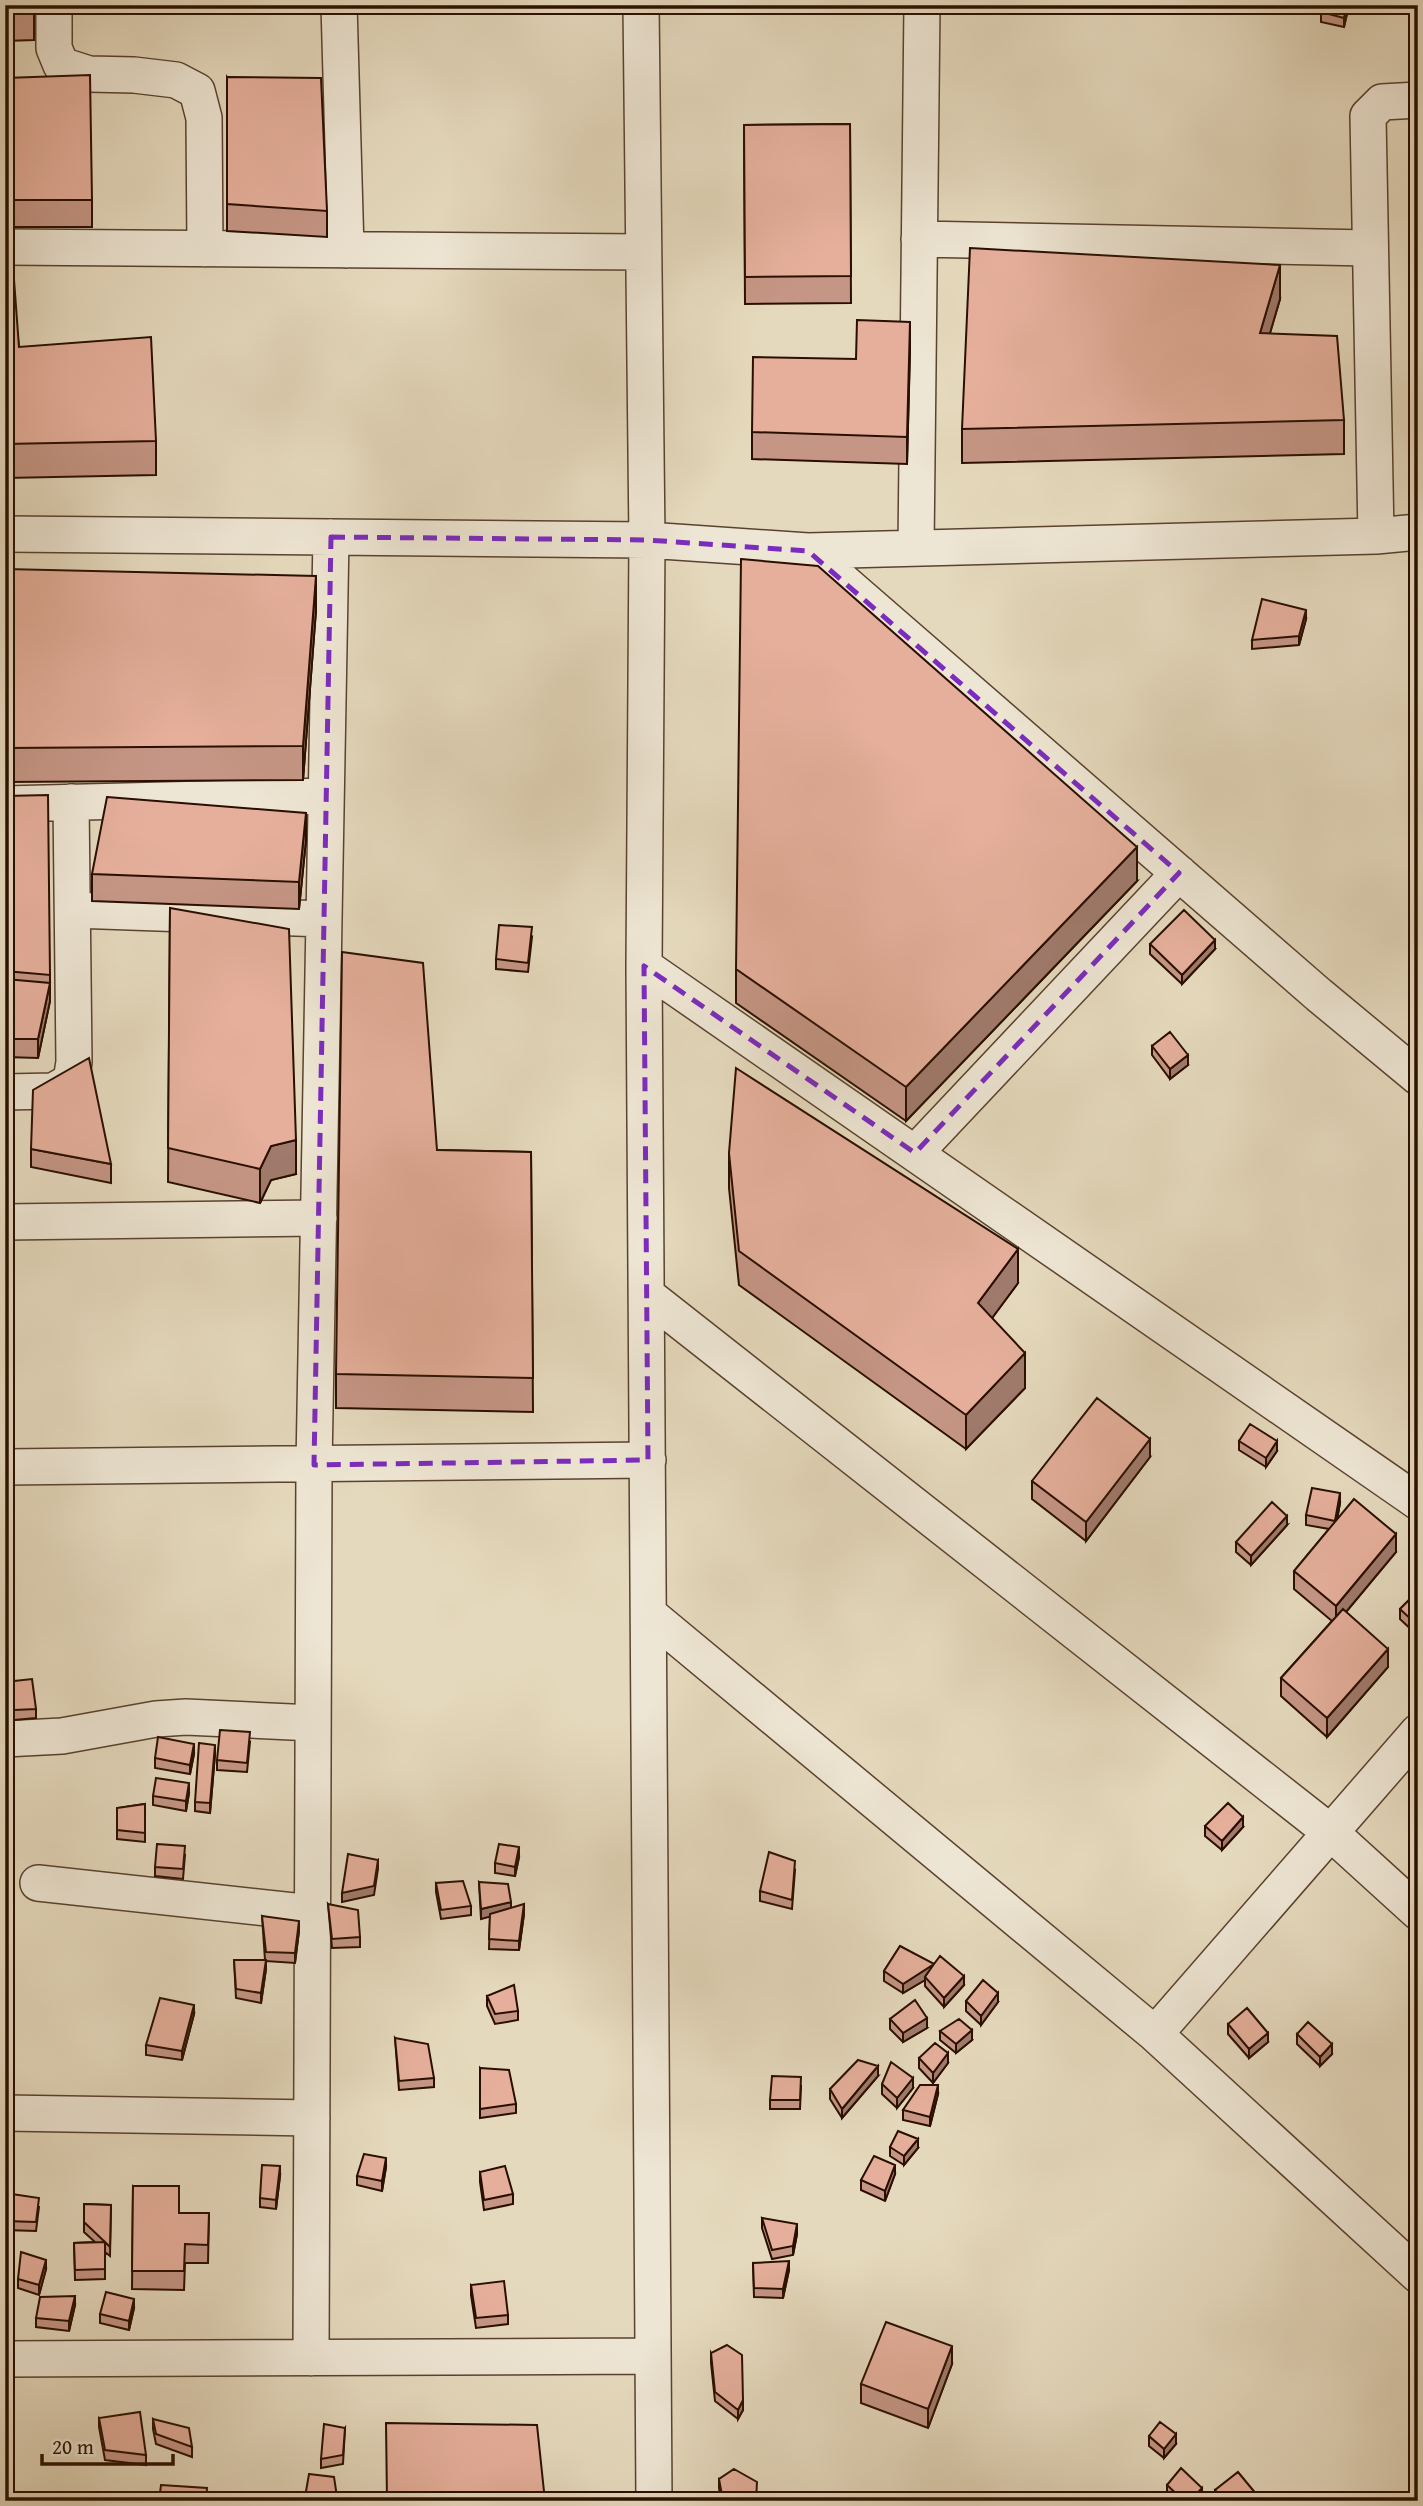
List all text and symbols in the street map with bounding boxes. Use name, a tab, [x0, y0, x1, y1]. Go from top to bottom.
scale bar	[42, 2422, 173, 2466]
text: 20 m	[52, 2431, 94, 2462]

